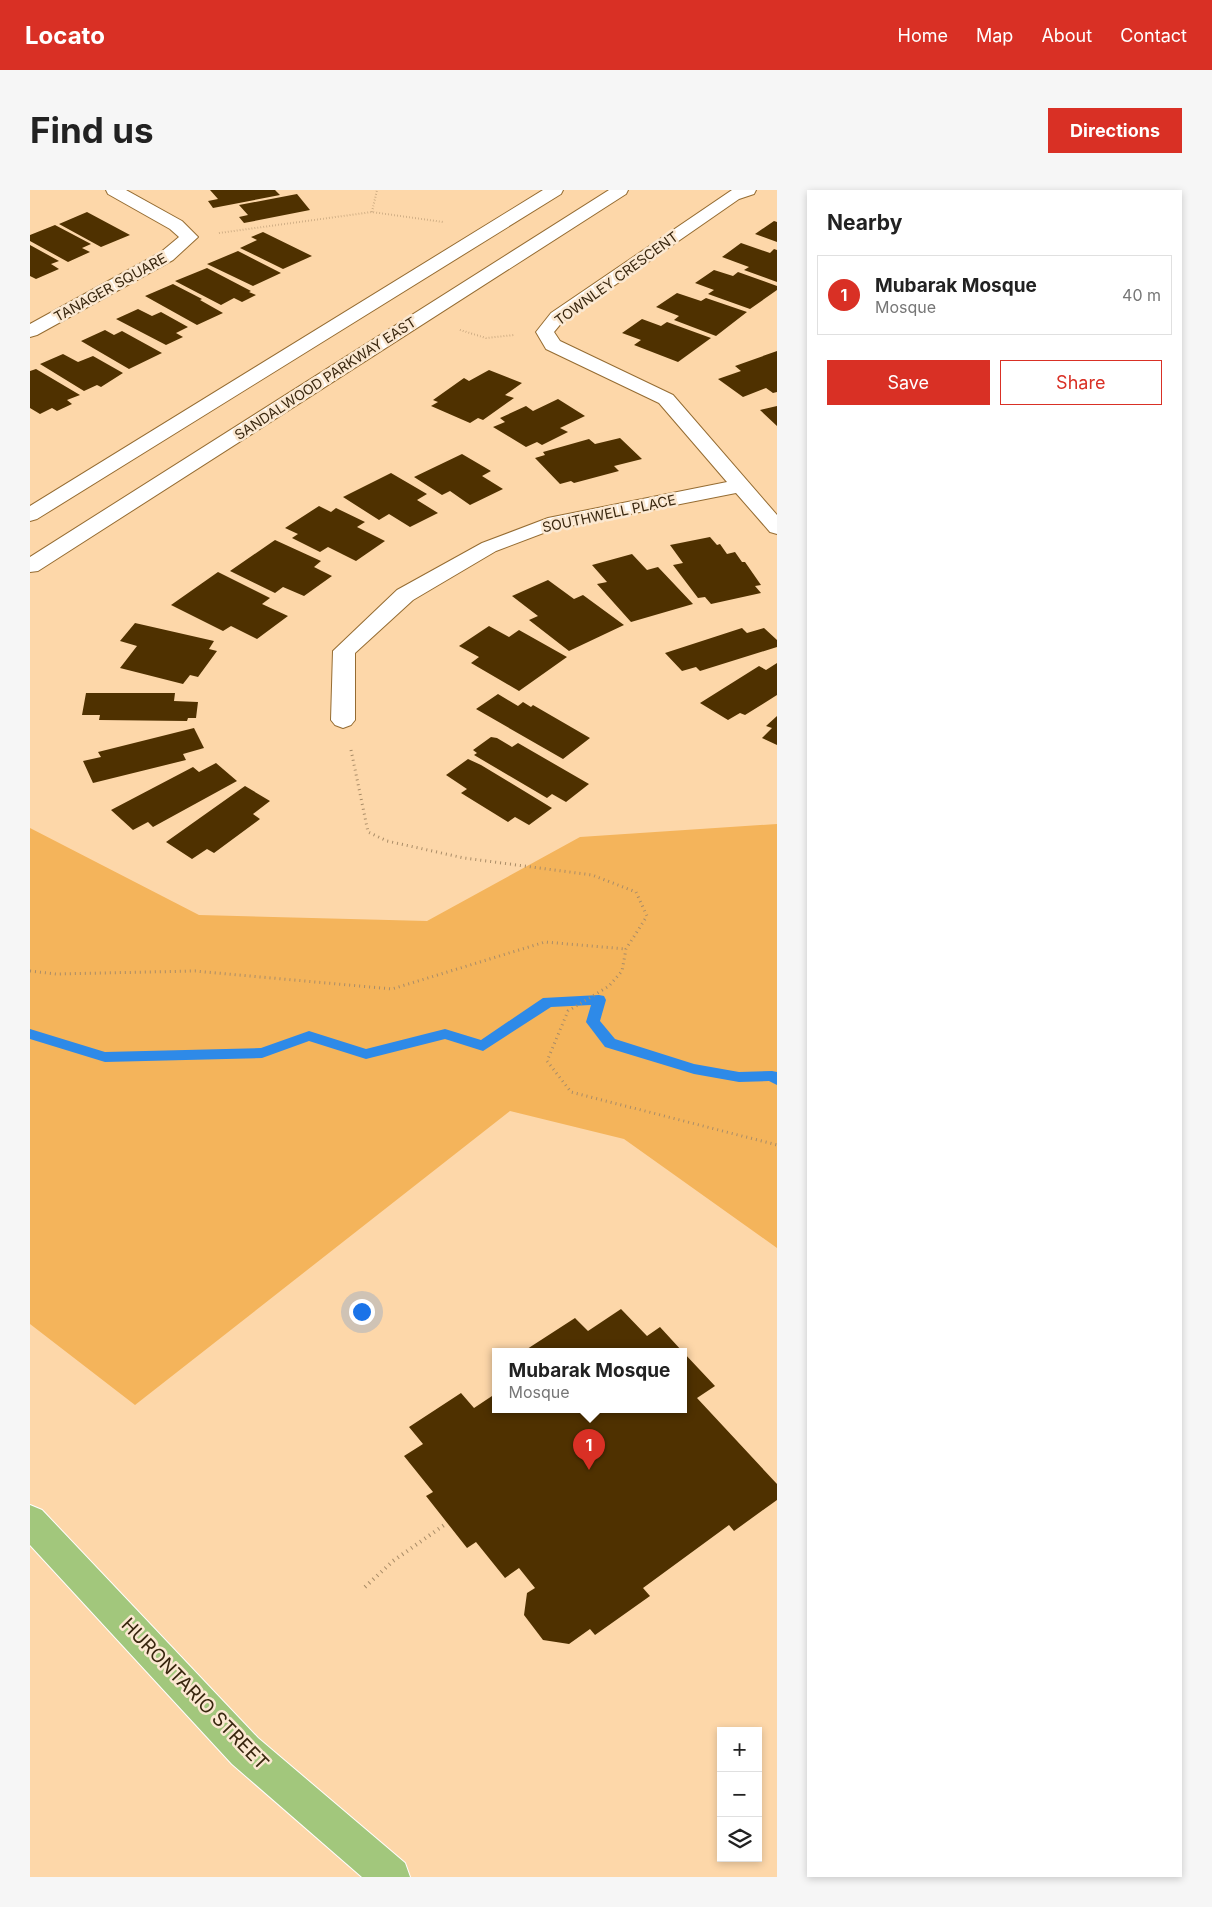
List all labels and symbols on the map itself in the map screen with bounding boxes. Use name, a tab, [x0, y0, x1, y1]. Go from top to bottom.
street label: TOWNLEY CRESCENT	[551, 228, 681, 328]
street label: TANAGER SQUARE	[51, 249, 169, 325]
street label: SANDALWOOD PARKWAY EAST	[231, 313, 419, 443]
street label: SOUTHWELL PLACE	[541, 491, 677, 535]
your location	[349, 1299, 375, 1325]
pin: 1	[573, 1429, 605, 1470]
street label: HURONTARIO STREET	[117, 1613, 273, 1775]

